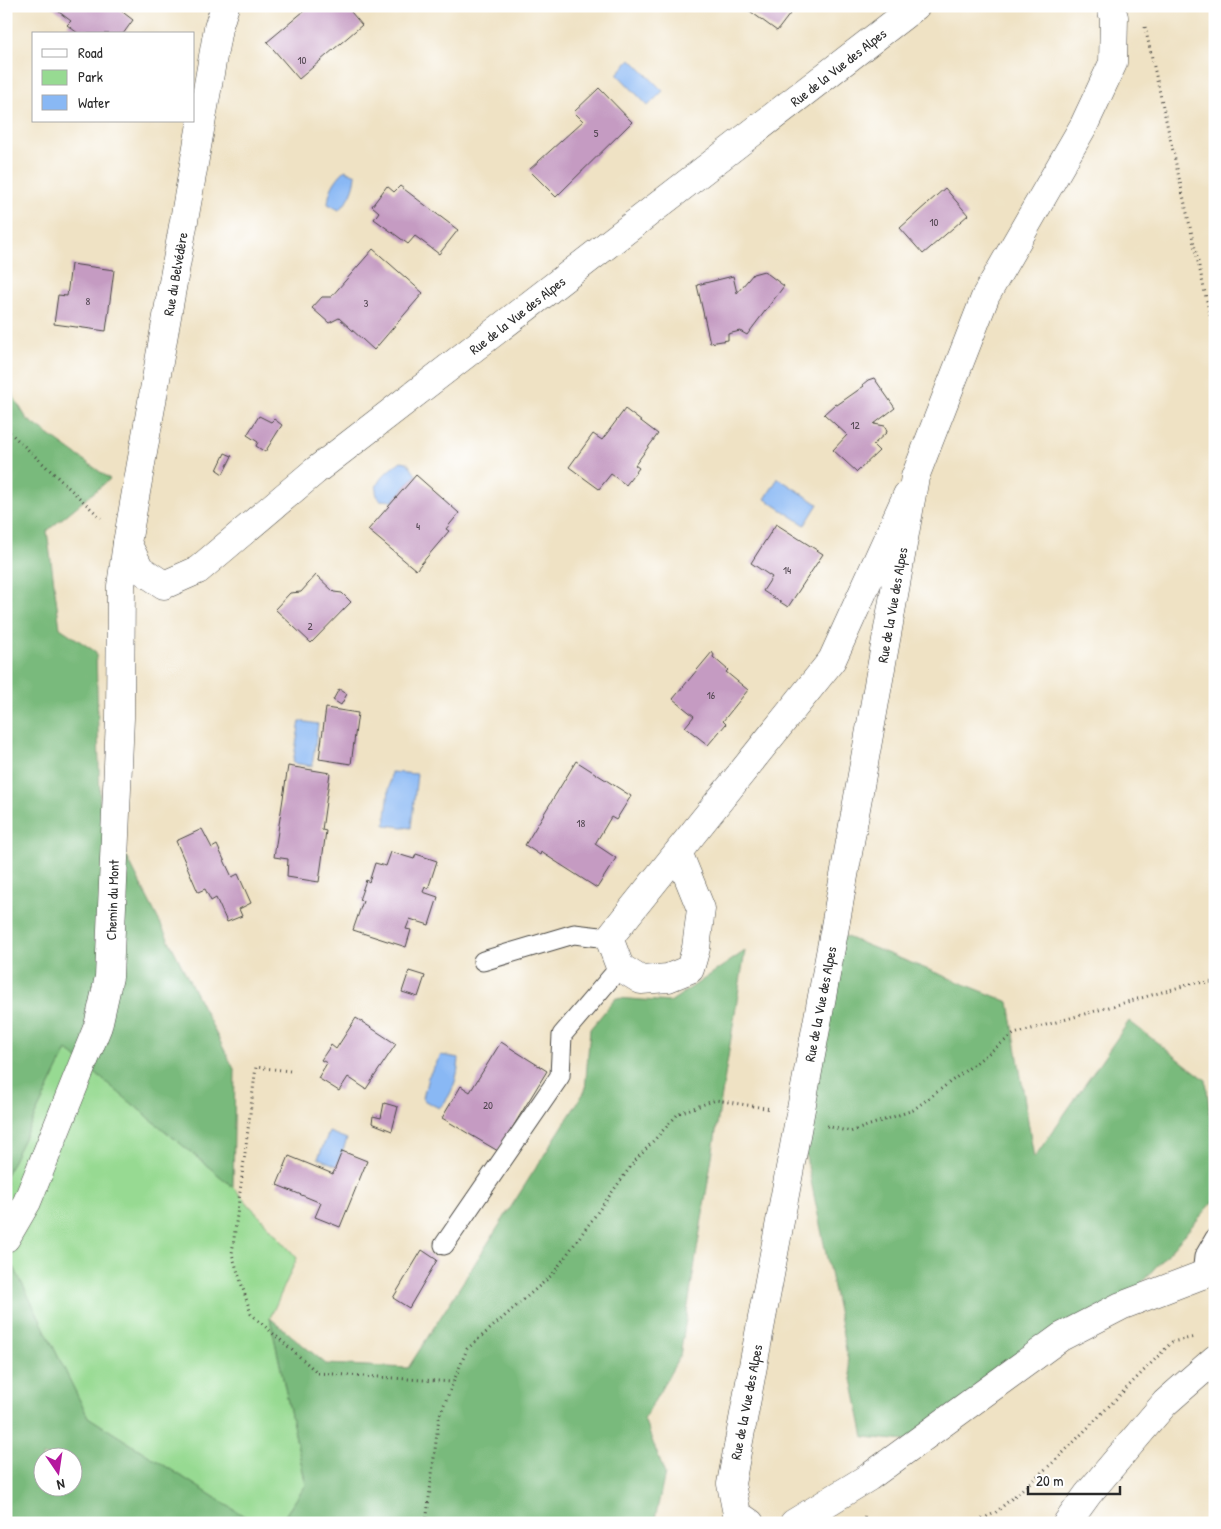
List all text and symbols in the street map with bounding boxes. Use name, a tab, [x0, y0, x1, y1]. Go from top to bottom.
street label: Rue de la Vue des Alpes	[786, 24, 891, 111]
legend	[32, 32, 195, 122]
text: Road	[78, 42, 103, 63]
house number: 10	[298, 53, 307, 67]
text: Park	[78, 66, 103, 87]
text: Water	[78, 92, 110, 113]
house number: 5	[594, 126, 599, 140]
house number: 10	[930, 215, 939, 229]
street label: Rue du Belvédère	[158, 230, 192, 317]
street label: Rue de la Vue des Alpes	[465, 272, 570, 359]
house number: 8	[86, 294, 91, 308]
house number: 3	[364, 296, 369, 310]
house number: 12	[850, 418, 860, 432]
house number: 4	[416, 519, 420, 533]
street label: Rue de la Vue des Alpes	[872, 546, 912, 664]
house number: 14	[783, 563, 791, 577]
house number: 2	[307, 619, 313, 633]
house number: 16	[707, 688, 716, 702]
house number: 18	[577, 816, 586, 830]
street label: Chemin du Mont	[101, 859, 123, 941]
street label: Rue de la Vue des Alpes	[800, 945, 841, 1063]
house number: 20	[483, 1098, 493, 1112]
street label: Rue de la Vue des Alpes	[726, 1343, 767, 1461]
north arrow	[32, 1446, 82, 1496]
scale bar	[1028, 1464, 1121, 1496]
text: 20 m	[1036, 1470, 1063, 1491]
text: N	[55, 1475, 67, 1495]

